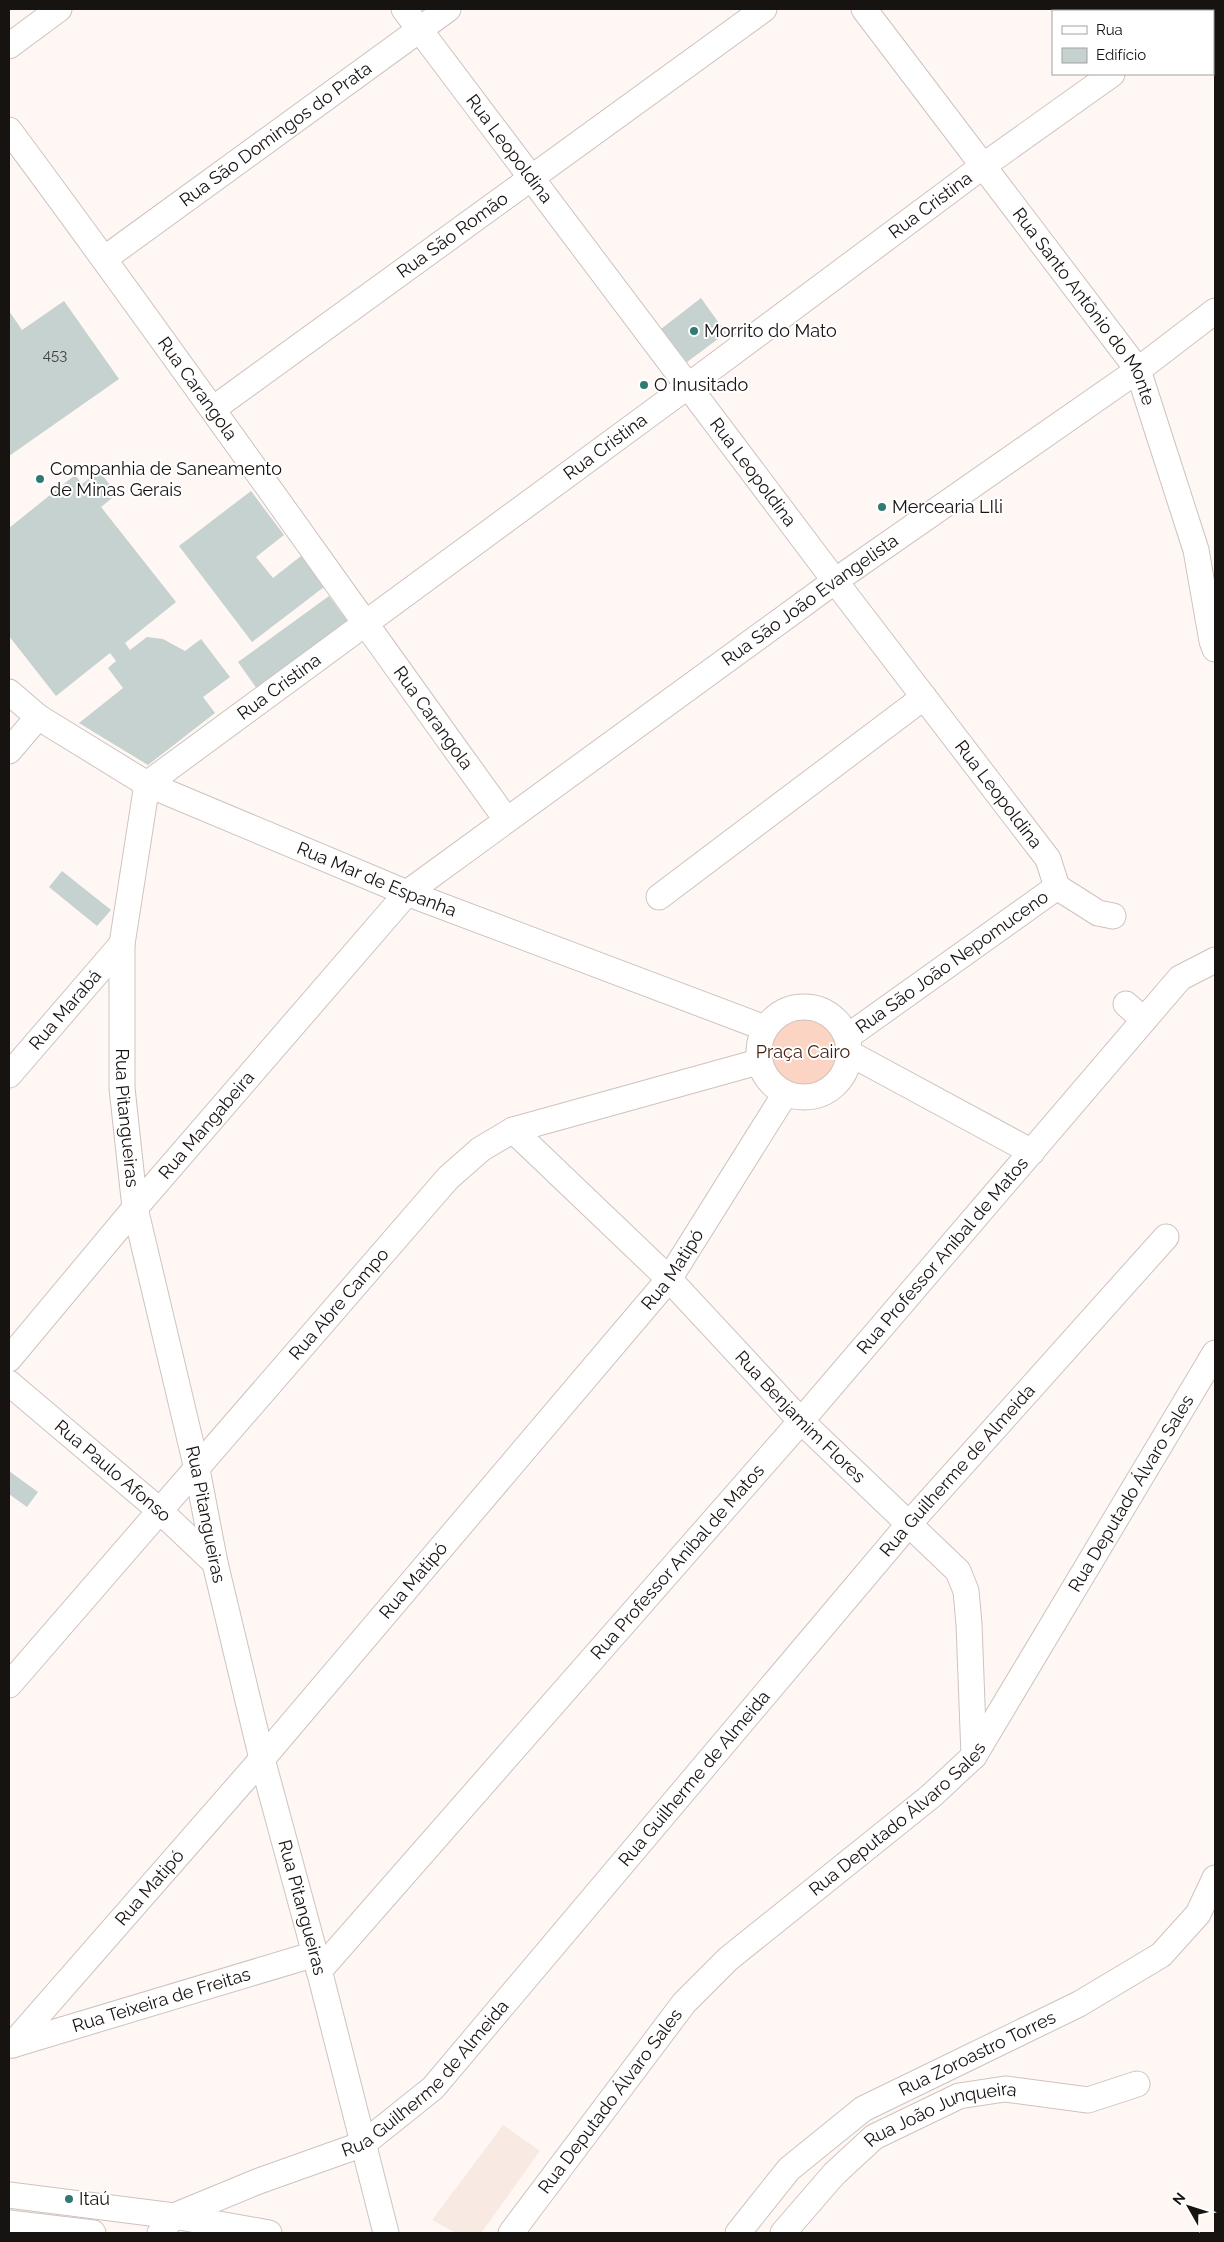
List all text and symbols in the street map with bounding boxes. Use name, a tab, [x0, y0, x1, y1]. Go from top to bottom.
legend	[1052, 10, 1214, 75]
text: Rua	[1096, 21, 1123, 39]
text: Edifício	[1096, 46, 1146, 64]
street label: Rua São Domingos do Prata	[175, 57, 375, 211]
street label: Rua Leopoldina	[462, 90, 557, 207]
street label: Rua Cristina	[884, 167, 976, 243]
street label: Rua São Romão	[393, 187, 512, 282]
street label: Rua Santo Antônio do Monte	[1009, 203, 1160, 408]
place label: Morrito do Mato	[704, 320, 837, 341]
marker: Morrito do Mato	[688, 325, 700, 337]
street label: Rua Carangola	[154, 333, 242, 444]
house number: 453	[43, 346, 67, 364]
place label: O Inusitado	[654, 374, 748, 395]
marker: O Inusitado	[638, 379, 650, 391]
street label: Rua Cristina	[559, 409, 651, 484]
street label: Rua Leopoldina	[706, 413, 801, 530]
place label: Companhia de Saneamento de Minas Gerais	[50, 458, 282, 500]
marker: Companhia de Saneamento de Minas Gerais	[34, 473, 46, 485]
place label: Mercearia LIli	[892, 496, 1003, 517]
marker: Mercearia LIli	[876, 501, 888, 513]
street label: Rua São João Evangelista	[717, 529, 902, 670]
street label: Rua Cristina	[233, 649, 325, 724]
street label: Rua Carangola	[389, 662, 478, 773]
street label: Rua Leopoldina	[951, 736, 1047, 852]
street label: Rua Mar de Espanha	[294, 837, 460, 921]
street label: Rua São João Nepomuceno	[851, 886, 1052, 1037]
street label: Rua Marabá	[24, 965, 105, 1054]
park label: Praça Cairo	[756, 1041, 850, 1062]
street label: Rua Pitangueiras	[112, 1048, 144, 1189]
street label: Rua Mangabeira	[154, 1067, 258, 1183]
street label: Rua Professor Aníbal de Matos	[852, 1152, 1032, 1358]
street label: Rua Matipó	[637, 1225, 708, 1314]
street label: Rua Abre Campo	[284, 1243, 393, 1364]
street label: Rua Benjamim Flores	[731, 1346, 870, 1487]
street label: Rua Guilherme de Almeida	[875, 1380, 1039, 1561]
street label: Rua Deputado Álvaro Sales	[1064, 1391, 1198, 1596]
street label: Rua Paulo Afonso	[51, 1415, 176, 1526]
street label: Rua Pitangueiras	[182, 1444, 230, 1585]
street label: Rua Professor Aníbal de Matos	[586, 1459, 768, 1663]
street label: Rua Matipó	[375, 1537, 452, 1623]
street label: Rua Guilherme de Almeida	[614, 1686, 774, 1870]
street label: Rua Deputado Álvaro Sales	[805, 1738, 990, 1900]
street label: Rua Pitangueiras	[274, 1837, 331, 1978]
street label: Rua Matipó	[110, 1845, 188, 1930]
street label: Rua Teixeira de Freitas	[70, 1963, 253, 2036]
street label: Rua Guilherme de Almeida	[339, 1996, 513, 2161]
street label: Rua Deputado Álvaro Sales	[533, 2004, 686, 2197]
street label: Rua Zoroastro Torres	[895, 2006, 1059, 2100]
street label: Rua João Junqueira	[859, 2078, 1018, 2151]
north arrow	[1164, 2182, 1214, 2232]
place label: Itaú	[79, 2188, 110, 2209]
text: N	[1169, 2190, 1188, 2208]
marker: Itaú	[63, 2193, 75, 2205]

